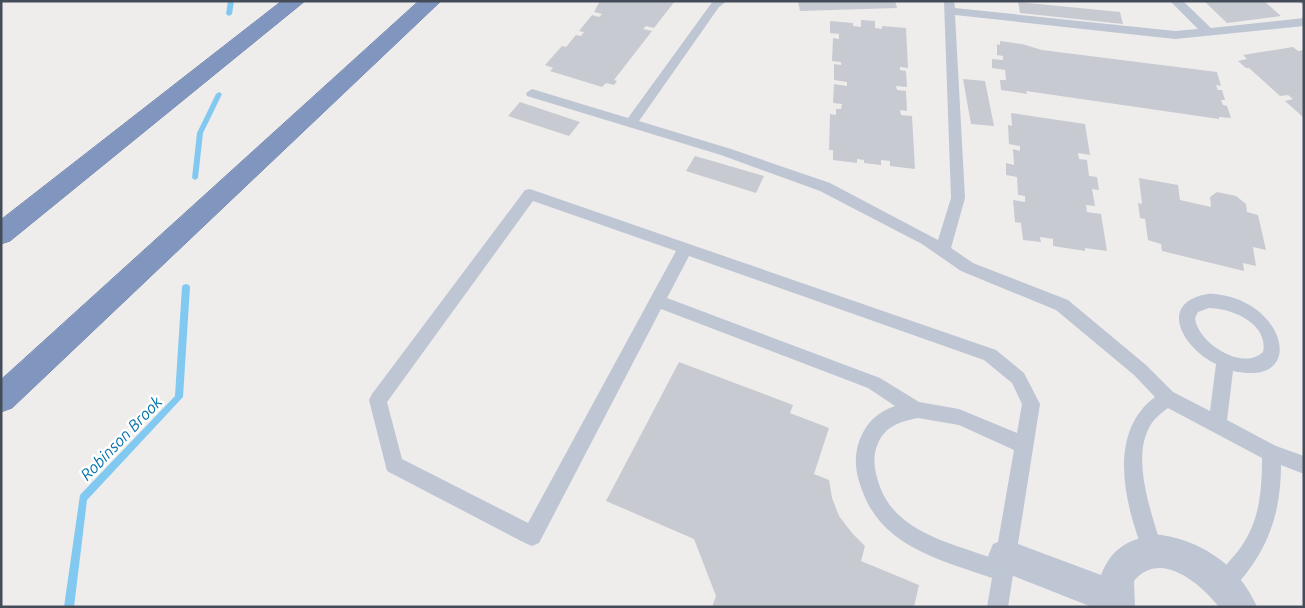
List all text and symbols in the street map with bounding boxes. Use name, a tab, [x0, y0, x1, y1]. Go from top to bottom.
water label: Robinson Brook	[77, 392, 166, 484]

